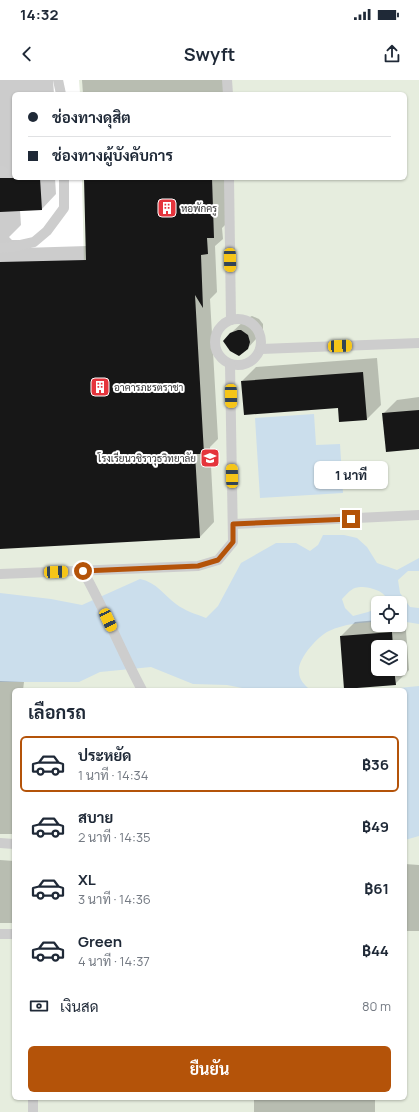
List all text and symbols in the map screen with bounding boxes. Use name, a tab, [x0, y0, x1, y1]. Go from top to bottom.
text: 14:32	[20, 4, 59, 25]
text: Swyft	[184, 42, 235, 66]
icon: back	[16, 43, 38, 65]
icon: share	[381, 43, 403, 65]
text: ช่องทางดุสิต	[52, 107, 131, 128]
text: ช่องทางผู้บังคับการ	[52, 145, 173, 166]
building icon: หอพักครู	[156, 197, 178, 219]
place label: หอพักครู	[181, 201, 217, 216]
car	[224, 248, 236, 272]
car	[328, 340, 352, 352]
building icon: อาคารภะรตราชา	[89, 376, 111, 398]
place label: อาคารภะรตราชา	[114, 380, 184, 394]
car	[225, 384, 237, 408]
school or university icon: โรงเรียนวชิราวุธวิทยาลัย	[199, 447, 221, 469]
place label: โรงเรียนวชิราวุธวิทยาลัย	[97, 451, 196, 466]
callout: 1 นาที	[314, 461, 388, 489]
car	[226, 464, 238, 488]
text: 1 นาที	[335, 466, 367, 484]
route end	[342, 510, 360, 528]
route start	[74, 562, 92, 580]
car	[44, 566, 68, 578]
map controls	[371, 596, 407, 676]
button: locate	[371, 596, 407, 632]
car	[97, 607, 119, 633]
button: layers	[371, 640, 407, 676]
text: เลือกรถ	[28, 700, 86, 724]
text: ประหยัด	[78, 745, 131, 766]
icon: car	[30, 746, 66, 782]
text: ฿36	[362, 754, 389, 775]
text: 1 นาที · 14:34	[78, 766, 148, 784]
text: สบาย	[78, 807, 113, 828]
icon: car	[30, 808, 66, 844]
text: ฿49	[362, 816, 389, 837]
text: 2 นาที · 14:35	[78, 828, 151, 846]
text: XL	[78, 869, 96, 890]
icon: car	[30, 870, 66, 906]
text: ฿61	[364, 878, 389, 899]
text: 3 นาที · 14:36	[78, 890, 151, 908]
text: Green	[78, 931, 122, 952]
icon: car	[30, 932, 66, 968]
text: ฿44	[362, 940, 389, 961]
text: 4 นาที · 14:37	[78, 952, 150, 970]
icon: cash	[28, 995, 50, 1017]
text: เงินสด	[60, 996, 99, 1017]
text: 80 m	[362, 997, 391, 1015]
button: ยืนยัน	[28, 1046, 391, 1092]

